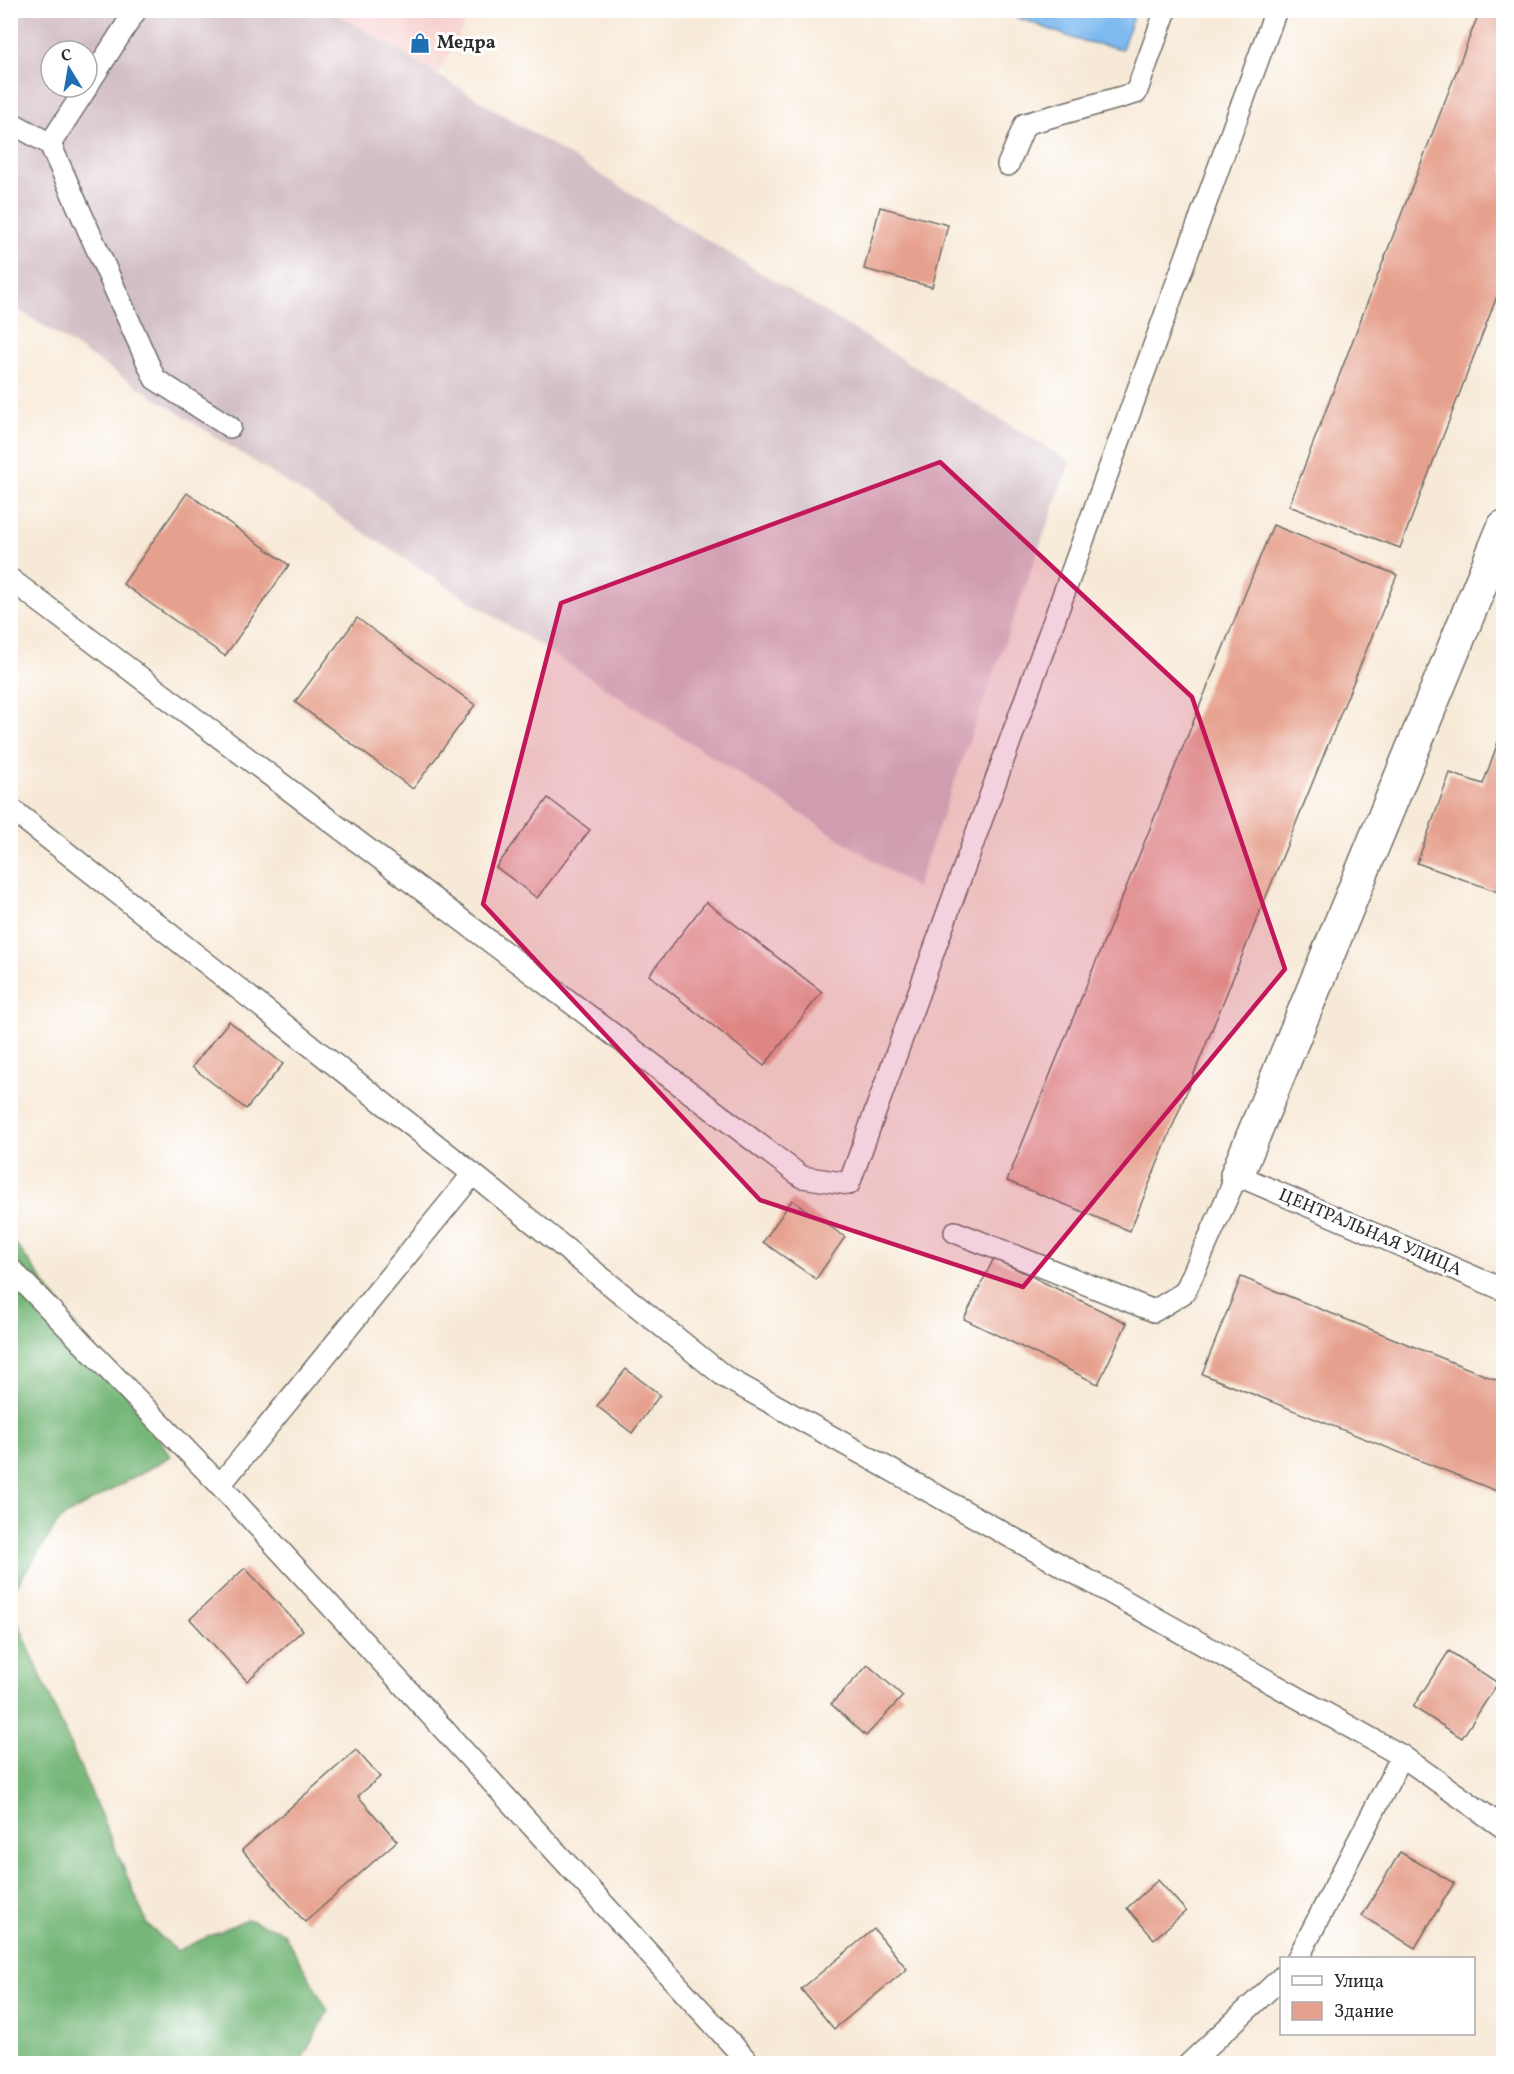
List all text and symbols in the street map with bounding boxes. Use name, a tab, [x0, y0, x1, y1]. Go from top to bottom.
shop icon: Медра	[408, 31, 432, 55]
place label: Медра	[437, 31, 496, 56]
north arrow	[39, 39, 99, 99]
text: С	[59, 44, 74, 68]
street label: ЦЕНТРАЛЬНАЯ УЛИЦА	[1274, 1183, 1466, 1283]
legend	[1280, 1957, 1475, 2035]
text: Улица	[1334, 1970, 1384, 1995]
text: Здание	[1334, 2000, 1394, 2025]

